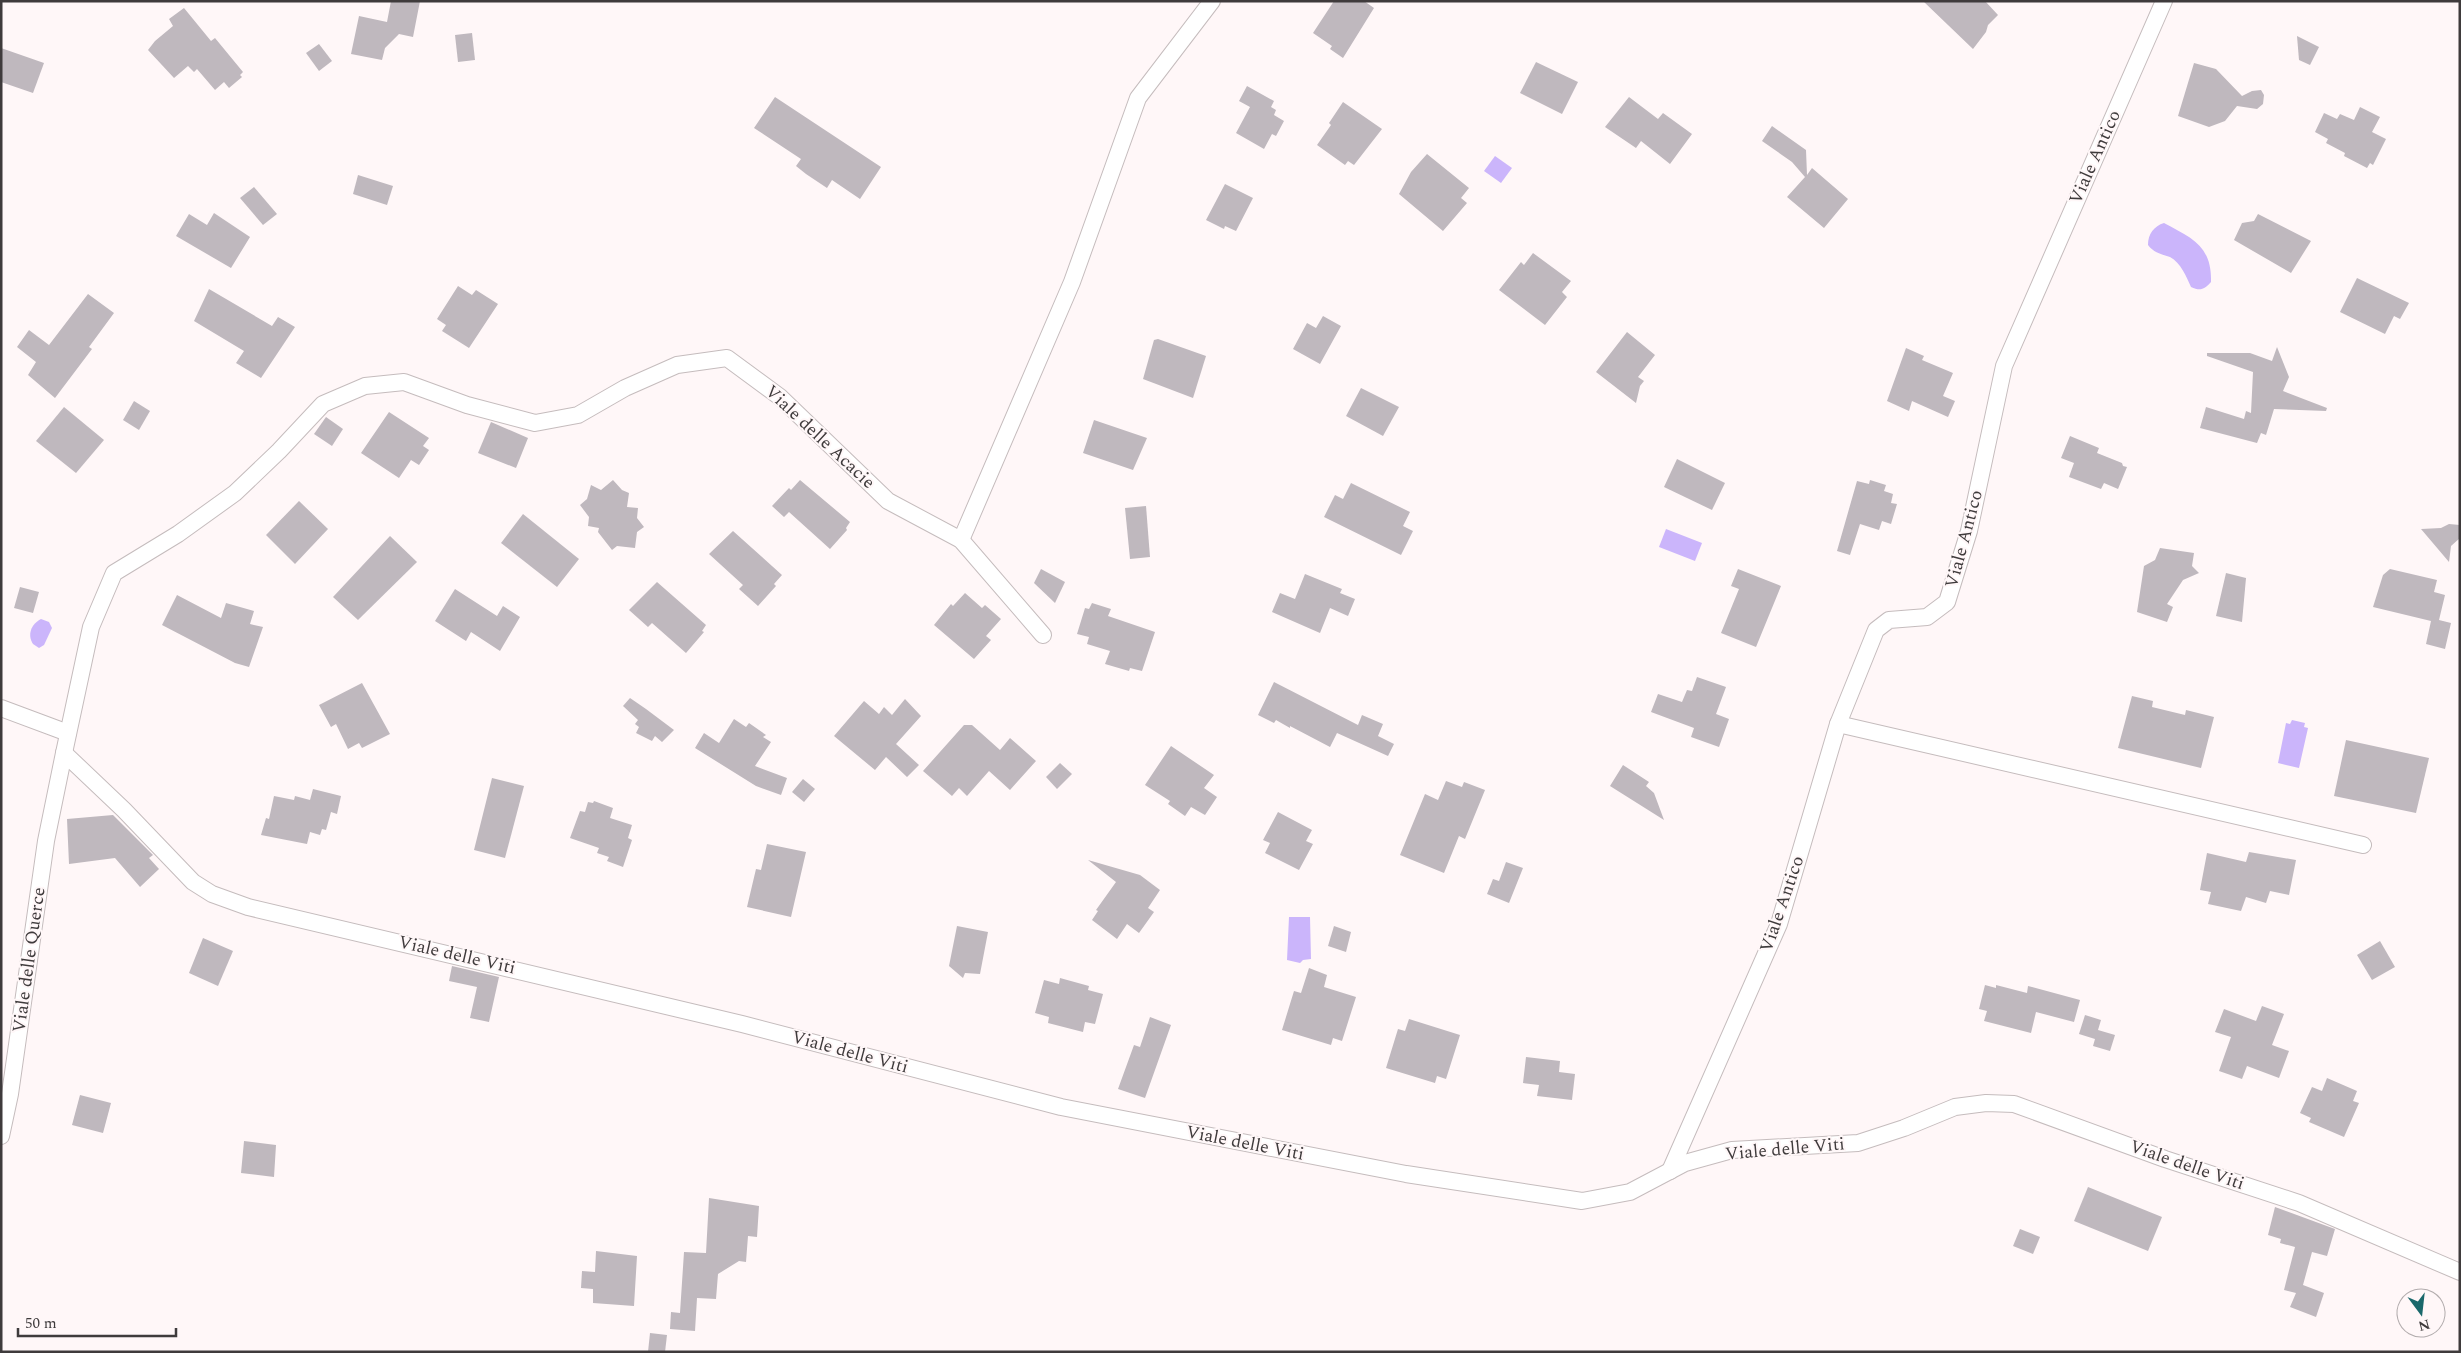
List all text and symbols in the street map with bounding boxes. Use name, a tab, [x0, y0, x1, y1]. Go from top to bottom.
street label: Viale Antico	[2062, 106, 2128, 208]
street label: Viale delle Acacie	[759, 379, 881, 495]
street label: Viale Antico	[1938, 487, 1990, 591]
street label: Viale Antico	[1753, 852, 1811, 956]
street label: Viale delle Querce	[5, 886, 53, 1034]
street label: Viale delle Viti	[396, 928, 518, 982]
street label: Viale delle Viti	[789, 1023, 911, 1081]
street label: Viale delle Viti	[1184, 1118, 1306, 1168]
street label: Viale delle Viti	[1724, 1130, 1846, 1168]
street label: Viale delle Viti	[2126, 1133, 2248, 1197]
north arrow	[2396, 1288, 2446, 1338]
scale bar	[18, 1306, 175, 1338]
text: 50 m	[25, 1312, 57, 1335]
text: N	[2416, 1313, 2432, 1337]

